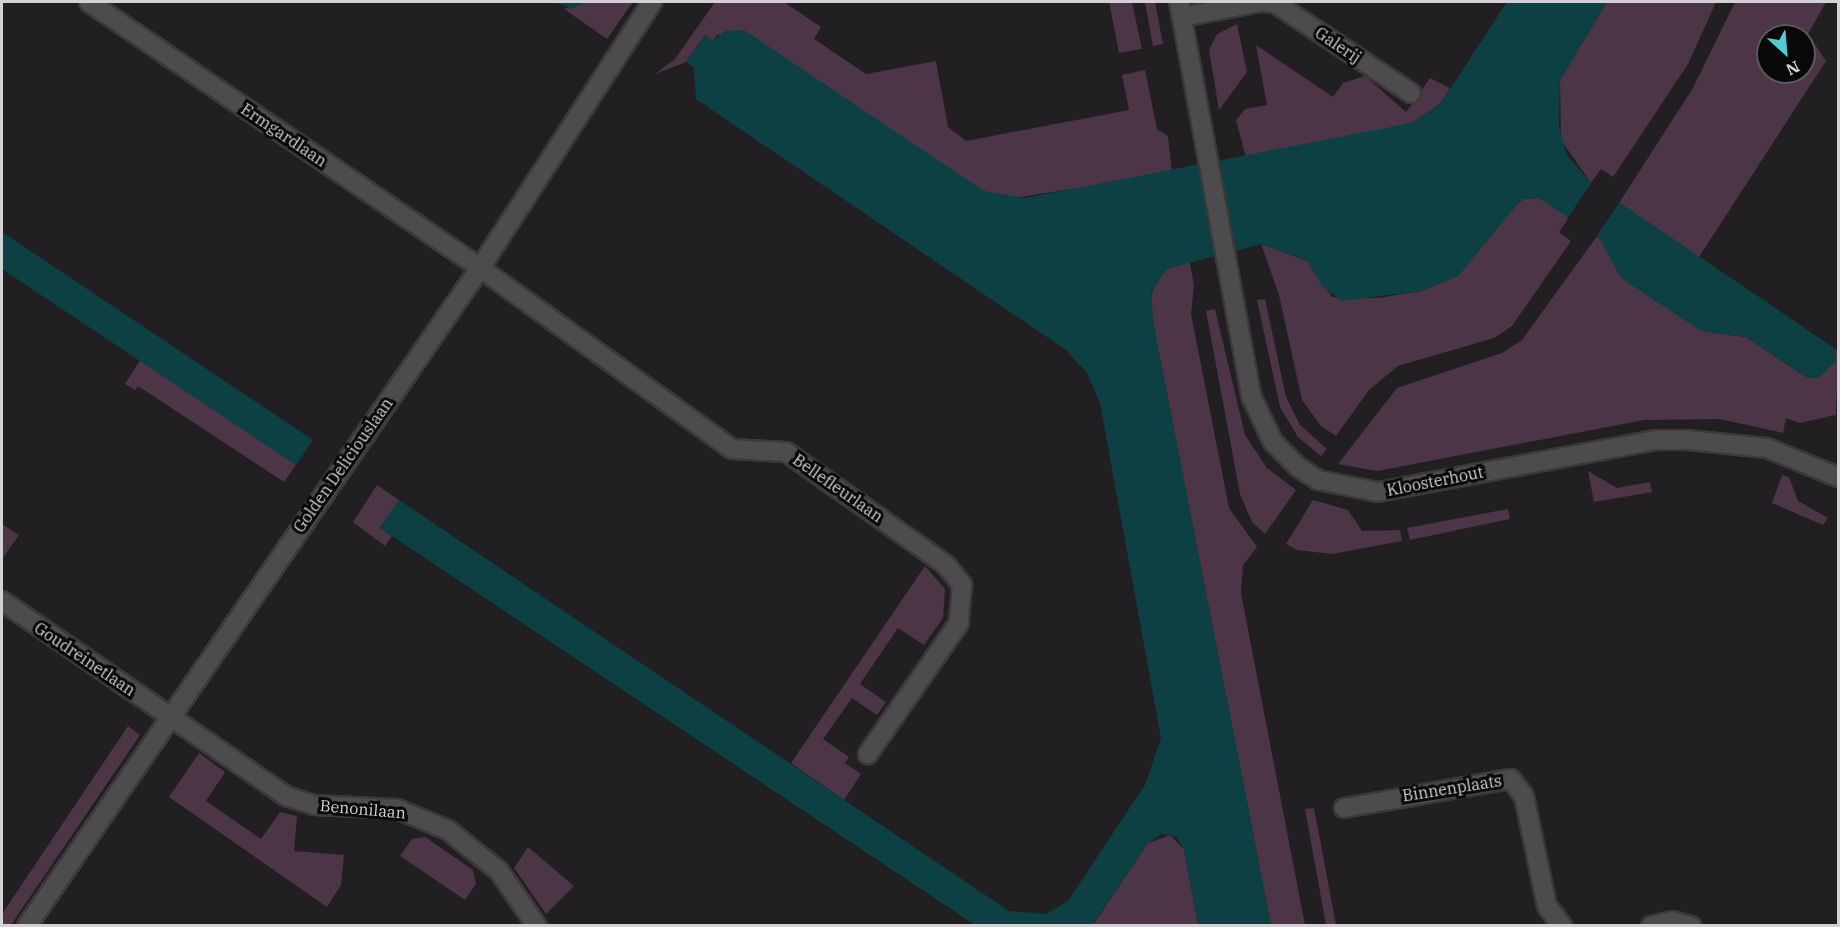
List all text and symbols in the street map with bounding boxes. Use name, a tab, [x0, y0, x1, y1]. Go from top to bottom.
street label: Galerij	[1312, 23, 1364, 67]
north arrow	[1756, 24, 1816, 84]
text: N	[1783, 57, 1803, 80]
street label: Ermgardlaan	[237, 99, 331, 171]
street label: Golden Deliciouslaan	[289, 394, 397, 536]
street label: Bellefleurlaan	[789, 450, 887, 526]
street label: Kloosterhout	[1385, 462, 1485, 500]
street label: Goudreinetlaan	[31, 618, 139, 700]
street label: Binnenplaats	[1401, 771, 1503, 805]
street label: Benonilaan	[319, 796, 407, 822]

